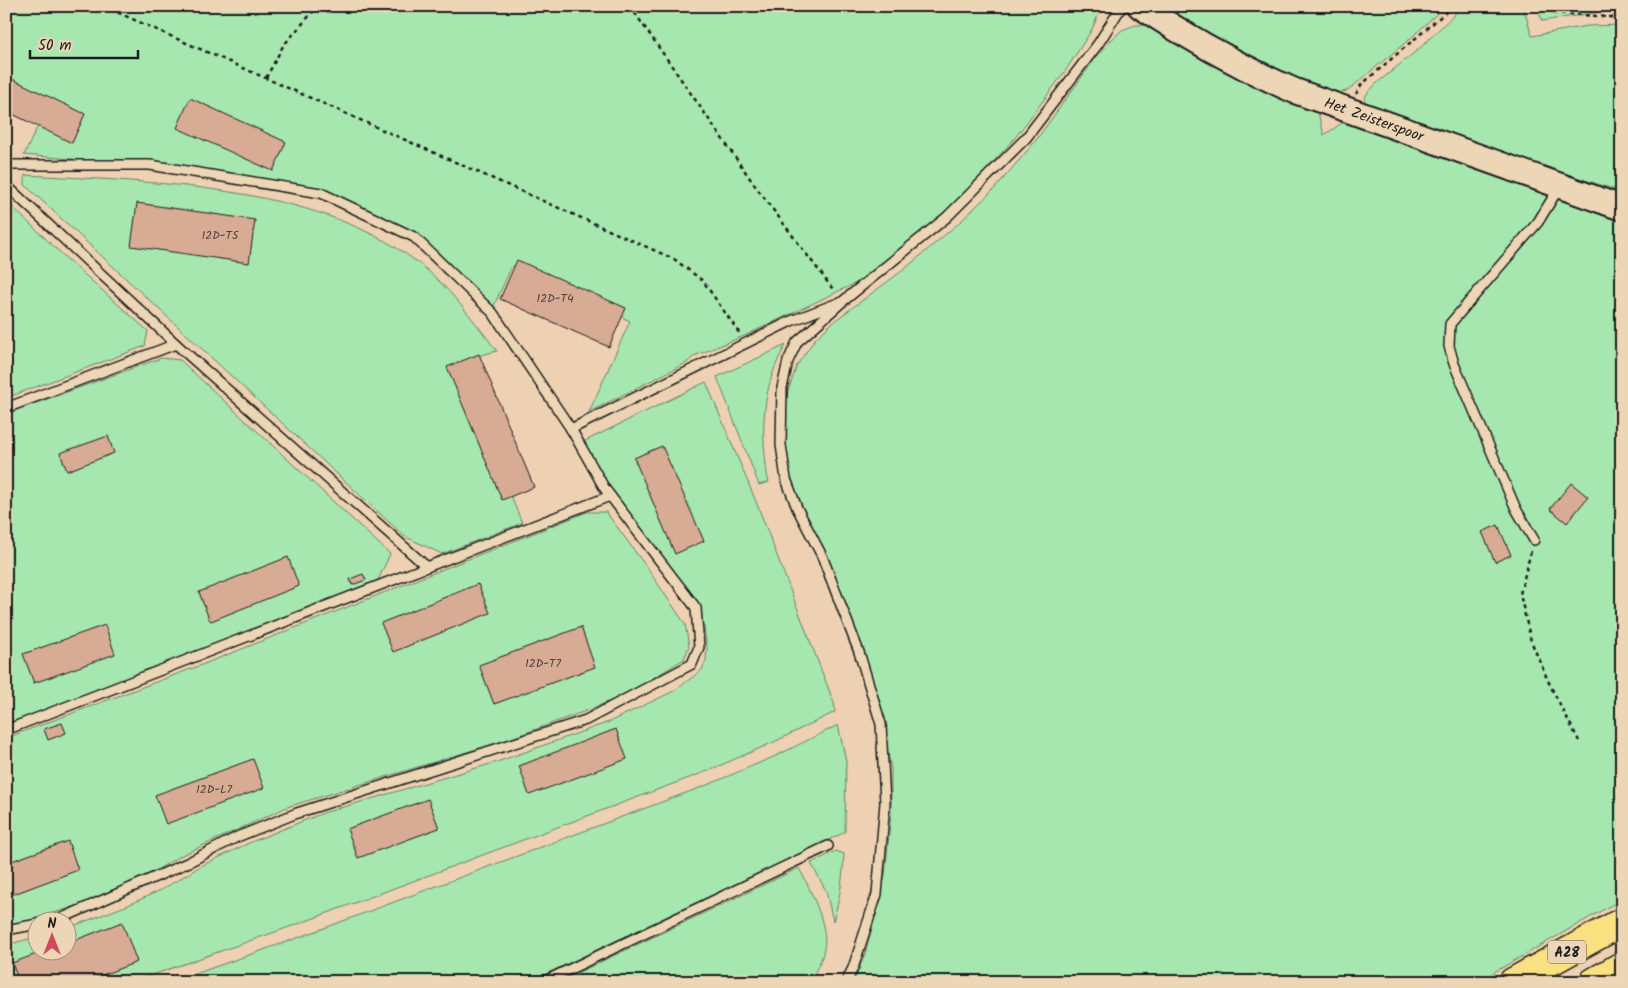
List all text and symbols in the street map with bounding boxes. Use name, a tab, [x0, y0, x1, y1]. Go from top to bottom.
scale bar	[30, 28, 138, 60]
text: 50 m	[38, 34, 72, 58]
street label: Het Zeisterspoor	[1321, 91, 1428, 149]
house number: 12D-T5	[202, 226, 240, 245]
house number: 12D-T4	[536, 289, 574, 308]
house number: 12D-T7	[525, 654, 561, 673]
house number: 12D-L7	[196, 780, 233, 799]
north arrow	[28, 910, 78, 960]
text: N	[48, 913, 57, 935]
road number: A28	[1548, 940, 1586, 964]

